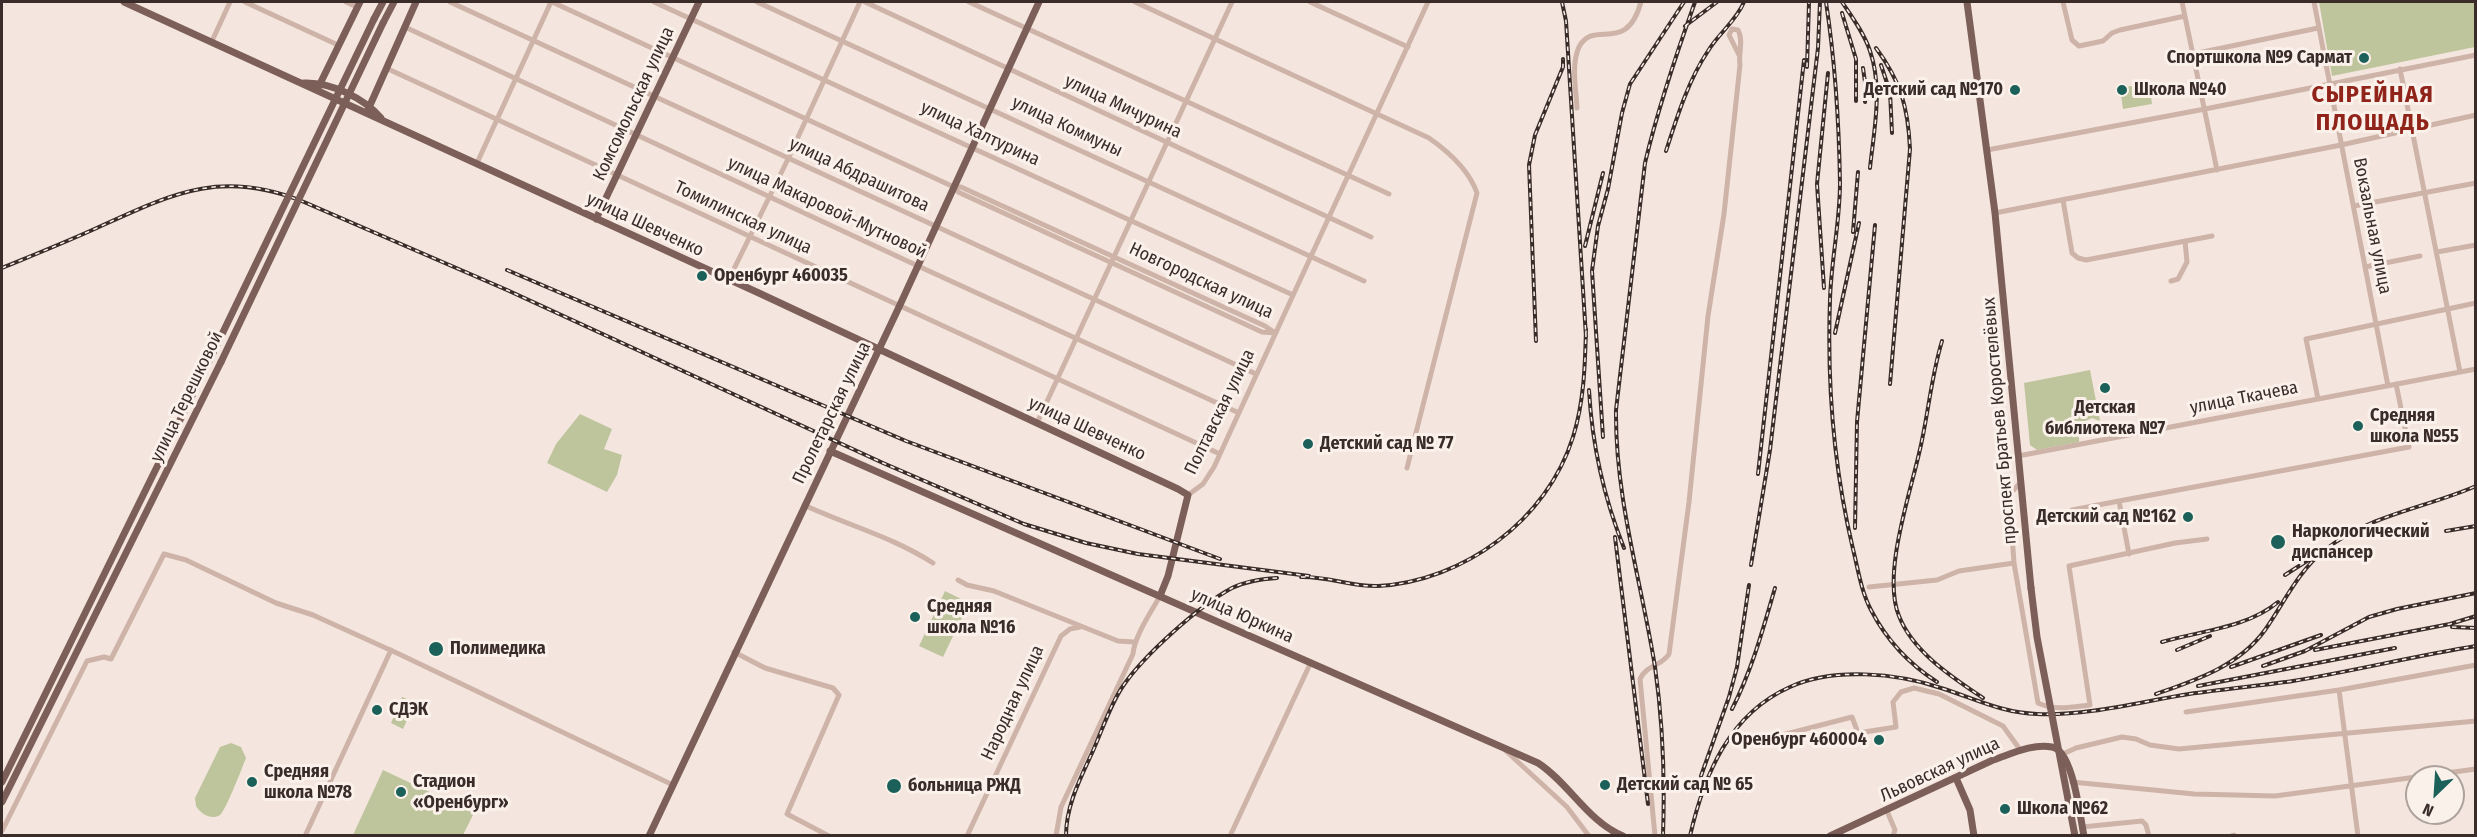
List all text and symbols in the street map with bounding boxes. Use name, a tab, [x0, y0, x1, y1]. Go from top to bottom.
street label: Комсомольская улица	[589, 24, 679, 184]
place label: Спортшкола №9 Сармат	[2167, 47, 2352, 69]
marker: Спортшкола №9 Сармат	[2357, 51, 2371, 65]
street label: улица Мичурина	[1061, 71, 1185, 143]
place label: Детский сад №170	[1864, 79, 2003, 101]
place label: Школа №40	[2134, 79, 2226, 101]
district label: СЫРЕЙНАЯ ПЛОЩАДЬ	[2312, 81, 2434, 137]
marker: Детский сад №170	[2008, 83, 2022, 97]
marker: Школа №40	[2115, 83, 2129, 97]
street label: улица Коммуны	[1008, 92, 1126, 162]
street label: улица Халтурина	[917, 97, 1043, 171]
street label: улица Абдрашитова	[786, 133, 932, 217]
street label: улица Макаровой-Мутновой	[724, 152, 930, 264]
street label: Вокзальная улица	[2348, 156, 2396, 296]
street label: Томилинская улица	[671, 177, 815, 259]
street label: улица Шевченко	[583, 188, 707, 262]
street label: Новгородская улица	[1126, 238, 1276, 324]
place label: Оренбург 460035	[714, 265, 848, 287]
marker: Оренбург 460035	[695, 269, 709, 283]
street label: проспект Братьев Коростелёвых	[1978, 297, 2022, 545]
street label: улица Терешковой	[146, 328, 228, 466]
street label: Пролетарская улица	[788, 338, 876, 488]
street label: Полтавская улица	[1180, 346, 1260, 478]
street label: улица Ткачева	[2188, 377, 2300, 419]
marker: Детская библиотека №7	[2098, 381, 2112, 395]
street label: улица Шевченко	[1025, 392, 1149, 466]
place label: Детская библиотека №7	[2045, 397, 2165, 440]
place label: Средняя школа №55	[2370, 405, 2459, 448]
marker: Средняя школа №55	[2351, 419, 2365, 433]
place label: Детский сад № 77	[1320, 433, 1453, 455]
marker: Детский сад № 77	[1301, 437, 1315, 451]
place label: Детский сад №162	[2037, 506, 2176, 528]
marker: Детский сад №162	[2181, 510, 2195, 524]
place label: Наркологический диспансер	[2292, 521, 2430, 564]
marker: Наркологический диспансер	[2269, 533, 2287, 551]
street label: улица Юркина	[1187, 584, 1297, 648]
place label: Средняя школа №16	[927, 596, 1015, 638]
marker: Средняя школа №16	[908, 610, 922, 624]
place label: Полимедика	[450, 638, 546, 660]
marker: Полимедика	[427, 640, 445, 658]
street label: Народная улица	[977, 642, 1049, 764]
place label: СДЭК	[389, 699, 428, 721]
marker: СДЭК	[370, 703, 384, 717]
place label: Оренбург 460004	[1731, 729, 1867, 751]
marker: Оренбург 460004	[1872, 733, 1886, 747]
street label: Львовская улица	[1877, 733, 2003, 807]
place label: Средняя школа №78	[264, 761, 352, 804]
north arrow	[2405, 765, 2465, 825]
place label: Стадион «Оренбург»	[413, 771, 509, 814]
place label: Детский сад № 65	[1617, 774, 1753, 796]
marker: Средняя школа №78	[245, 775, 259, 789]
place label: больница РЖД	[908, 775, 1021, 797]
marker: больница РЖД	[885, 777, 903, 795]
marker: Детский сад № 65	[1598, 778, 1612, 792]
marker: Стадион «Оренбург»	[394, 785, 408, 799]
place label: Школа №62	[2017, 798, 2108, 820]
text: N	[2420, 799, 2436, 821]
marker: Школа №62	[1998, 802, 2012, 816]

